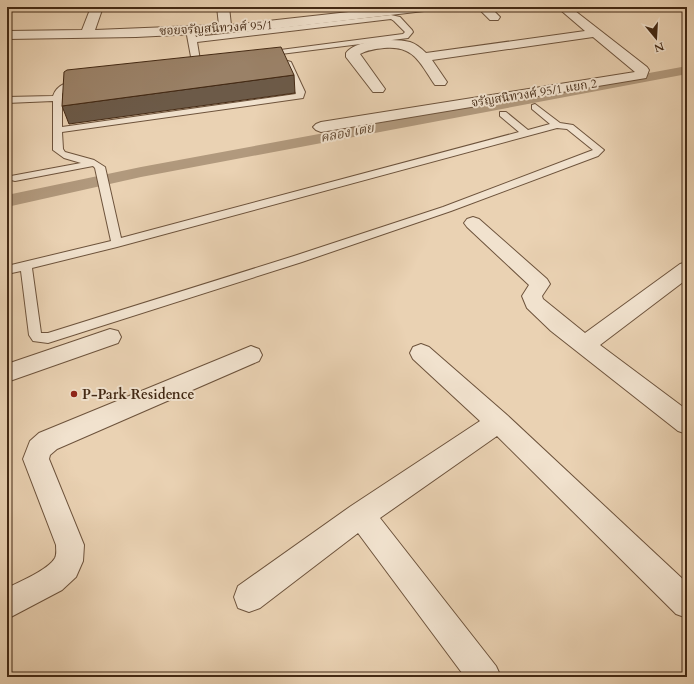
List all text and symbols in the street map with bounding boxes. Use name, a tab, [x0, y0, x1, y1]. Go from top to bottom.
street label: ซอยจรัญสนิทวงศ์ 95/1	[159, 17, 273, 39]
north arrow	[636, 18, 676, 58]
text: N	[652, 38, 666, 56]
street label: จรัญสนิทวงศ์ 95/1 แยก 2	[470, 75, 598, 111]
water label: คลอง เตย	[319, 119, 377, 147]
place label: P-Park Residence	[82, 385, 195, 404]
marker: P-Park Residence	[69, 389, 79, 399]

